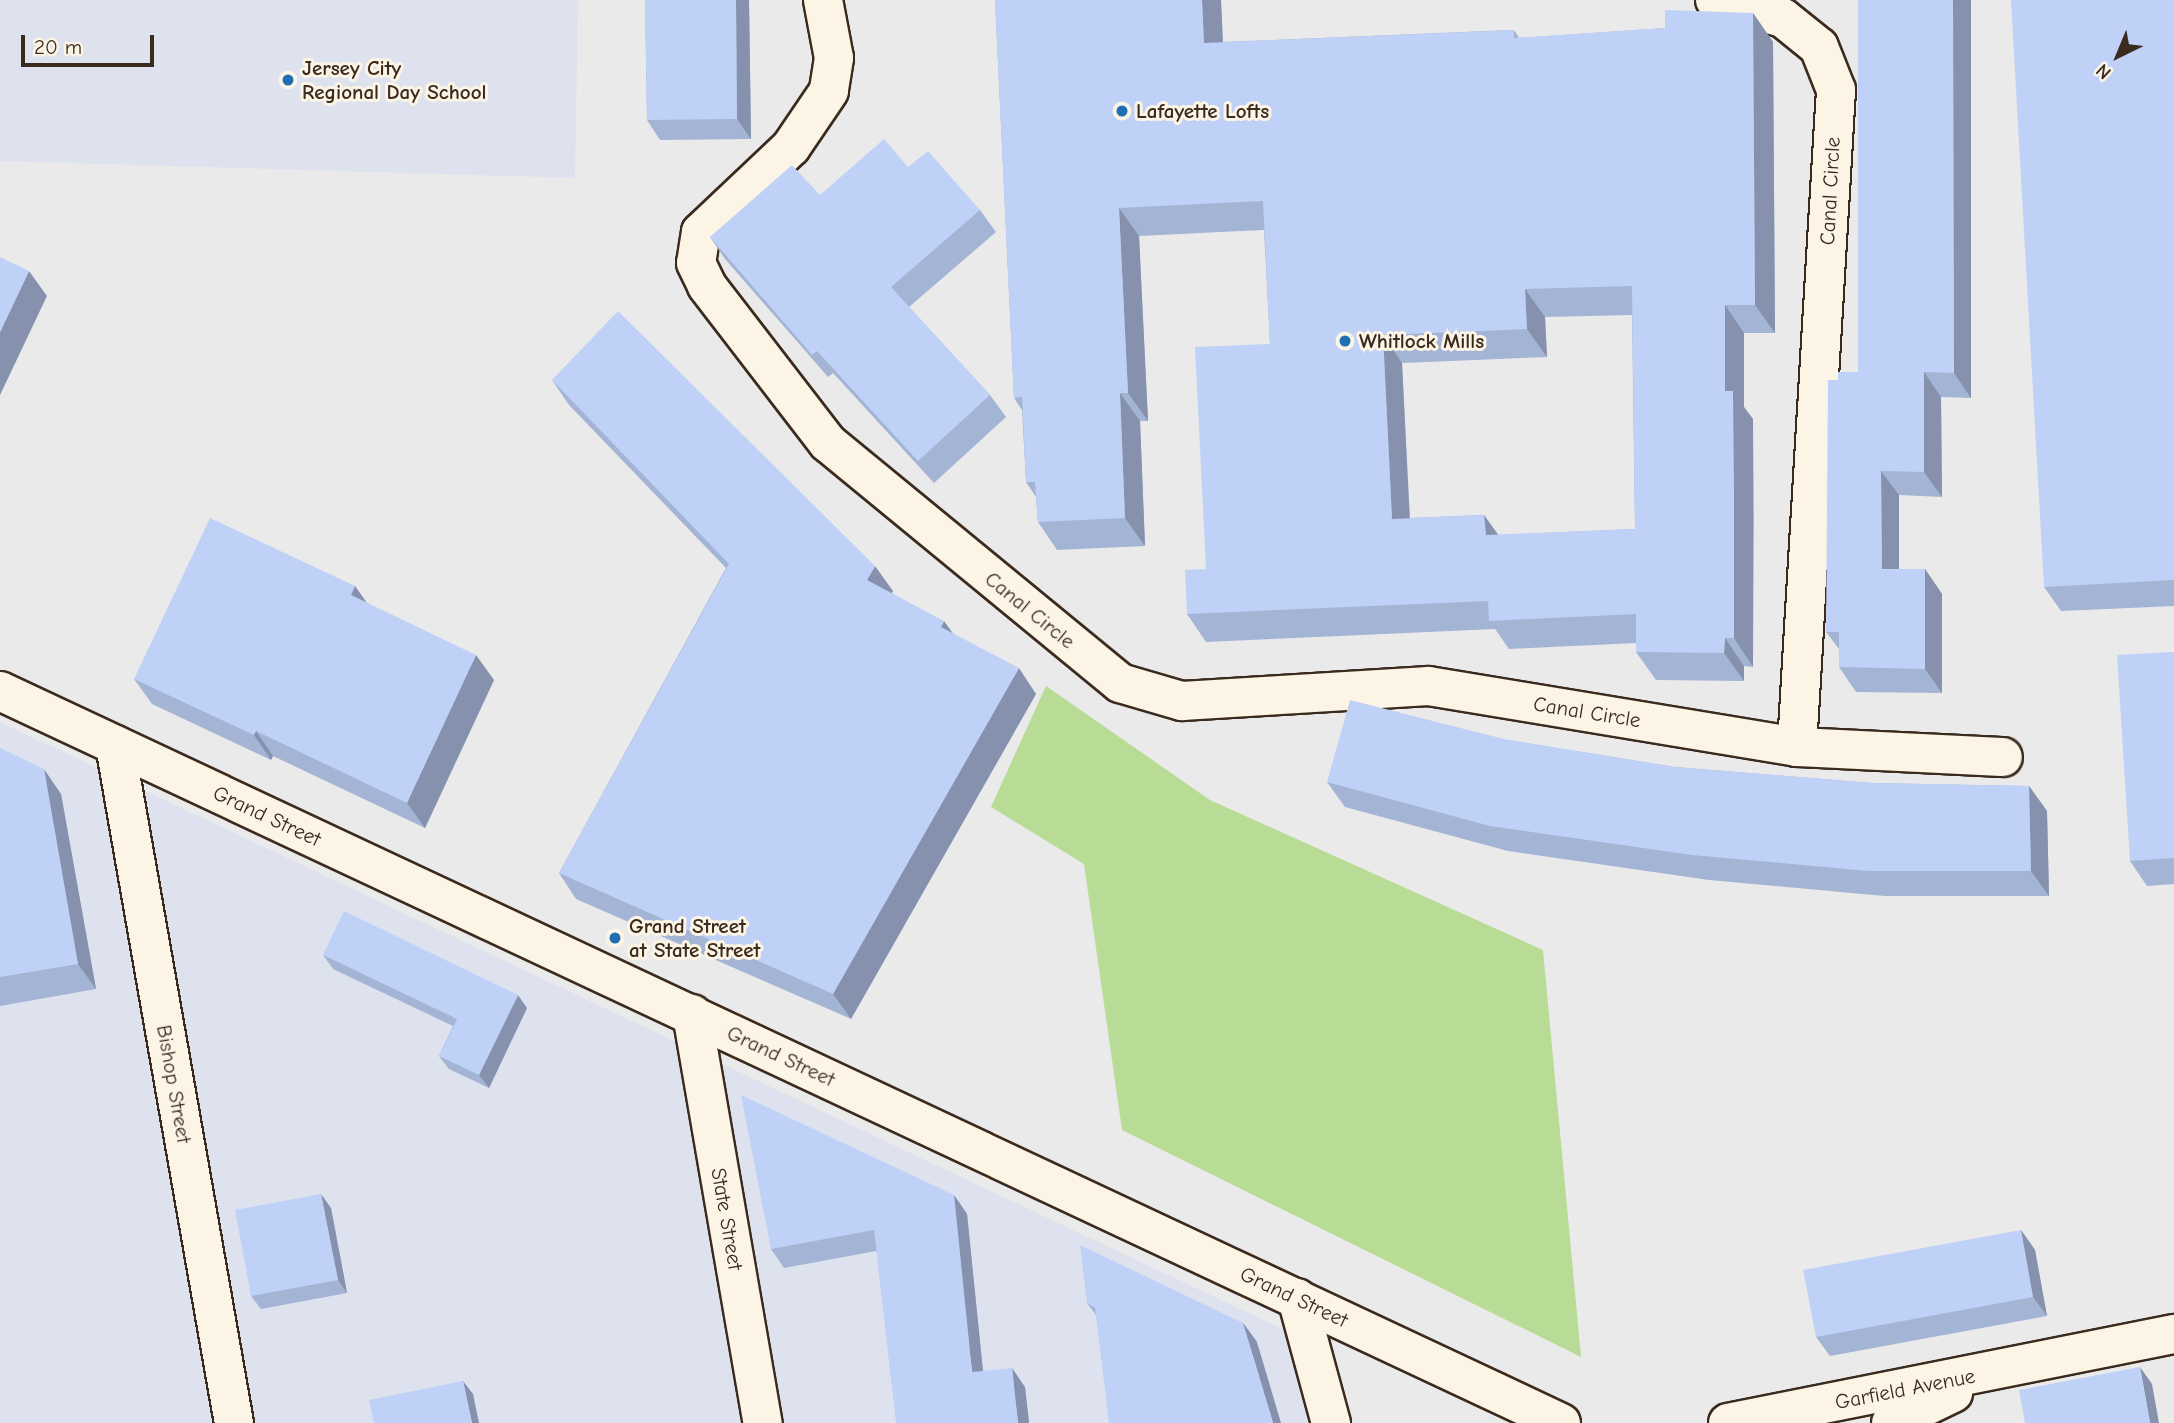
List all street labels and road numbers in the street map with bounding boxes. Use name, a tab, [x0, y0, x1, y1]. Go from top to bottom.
street label: Canal Circle	[1815, 136, 1845, 246]
street label: Canal Circle	[980, 566, 1080, 654]
street label: Canal Circle	[1531, 691, 1643, 733]
street label: Grand Street	[209, 780, 325, 852]
street label: Grand Street	[723, 1020, 839, 1092]
street label: Bishop Street	[151, 1023, 197, 1145]
street label: State Street	[706, 1166, 748, 1272]
street label: Grand Street	[1236, 1261, 1352, 1333]
street label: Garfield Avenue	[1833, 1363, 1977, 1415]

